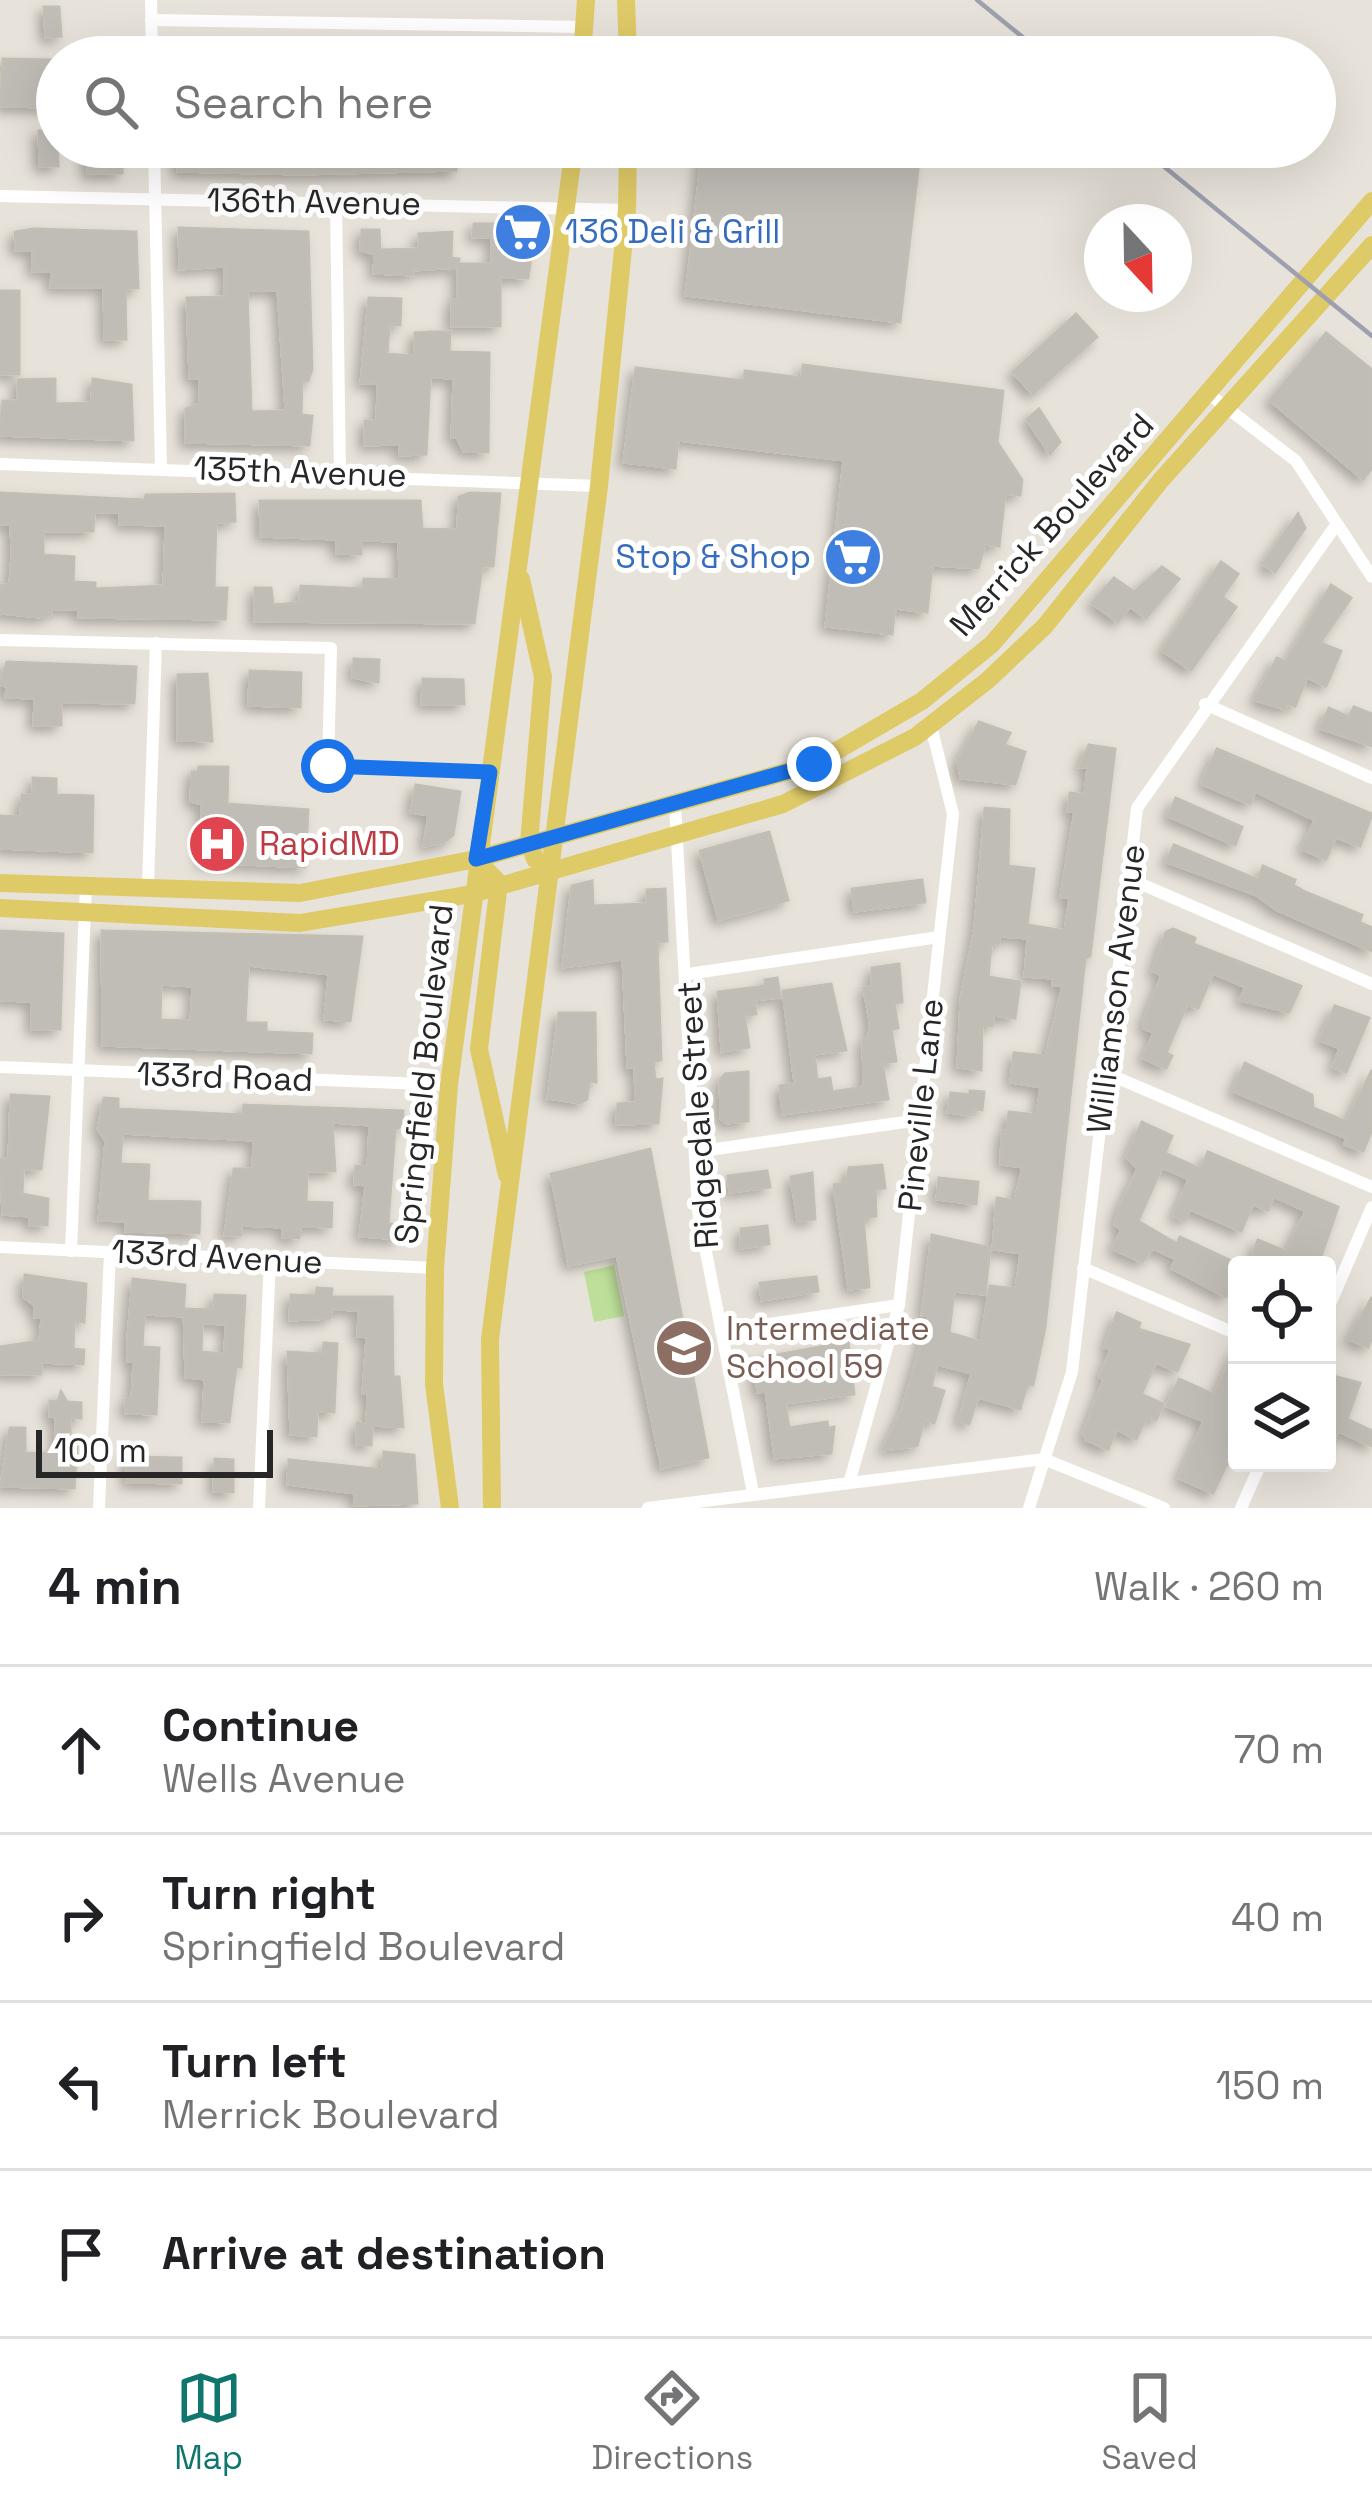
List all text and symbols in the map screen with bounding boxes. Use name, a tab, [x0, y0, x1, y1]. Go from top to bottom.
search box	[36, 36, 1336, 168]
icon: search	[78, 69, 144, 135]
text: Search here	[174, 74, 433, 131]
street label: 136th Avenue	[207, 179, 421, 225]
supermarket icon: 136 Deli & Grill	[492, 201, 554, 263]
north arrow	[1084, 204, 1192, 312]
place label: 136 Deli & Grill	[565, 211, 780, 253]
street label: Merrick Boulevard	[941, 405, 1163, 645]
street label: 135th Avenue	[193, 447, 407, 497]
supermarket icon: Stop & Shop	[822, 526, 884, 588]
place label: Stop & Shop	[616, 536, 811, 578]
route end	[787, 737, 841, 791]
route start	[301, 739, 355, 793]
hospital icon: RapidMD	[186, 813, 248, 875]
place label: RapidMD	[259, 823, 400, 865]
street label: Williamson Avenue	[1077, 842, 1155, 1136]
street label: Springfield Boulevard	[385, 902, 463, 1246]
street label: Ridgedale Street	[668, 980, 728, 1250]
street label: Pineville Lane	[889, 996, 953, 1214]
street label: 133rd Road	[136, 1053, 314, 1101]
street label: 133rd Avenue	[110, 1230, 324, 1284]
map controls	[1228, 1256, 1336, 1472]
button: locate	[1228, 1256, 1336, 1364]
place label: Intermediate School 59	[726, 1308, 930, 1388]
school or university icon: Intermediate School 59	[653, 1317, 715, 1379]
button: layers	[1228, 1364, 1336, 1472]
scale bar	[36, 1424, 273, 1477]
text: 100 m	[54, 1430, 147, 1472]
text: 4 min	[48, 1554, 182, 1619]
text: Walk · 260 m	[1094, 1562, 1324, 1611]
text: Continue	[162, 1697, 359, 1754]
icon: ahead	[48, 1717, 114, 1783]
text: 70 m	[1234, 1725, 1324, 1774]
text: Wells Avenue	[162, 1754, 406, 1803]
text: Turn right	[162, 1865, 376, 1922]
icon: right	[48, 1885, 114, 1951]
text: 40 m	[1231, 1893, 1324, 1942]
text: Springfield Boulevard	[162, 1922, 565, 1971]
text: Turn left	[162, 2033, 347, 2090]
icon: left	[48, 2053, 114, 2119]
text: 150 m	[1216, 2061, 1324, 2110]
text: Merrick Boulevard	[162, 2090, 500, 2139]
icon: arrive	[48, 2221, 114, 2287]
text: Arrive at destination	[162, 2225, 606, 2282]
tab: Map	[174, 2365, 243, 2479]
tab: Directions	[591, 2365, 753, 2479]
tab: Saved	[1102, 2365, 1198, 2479]

